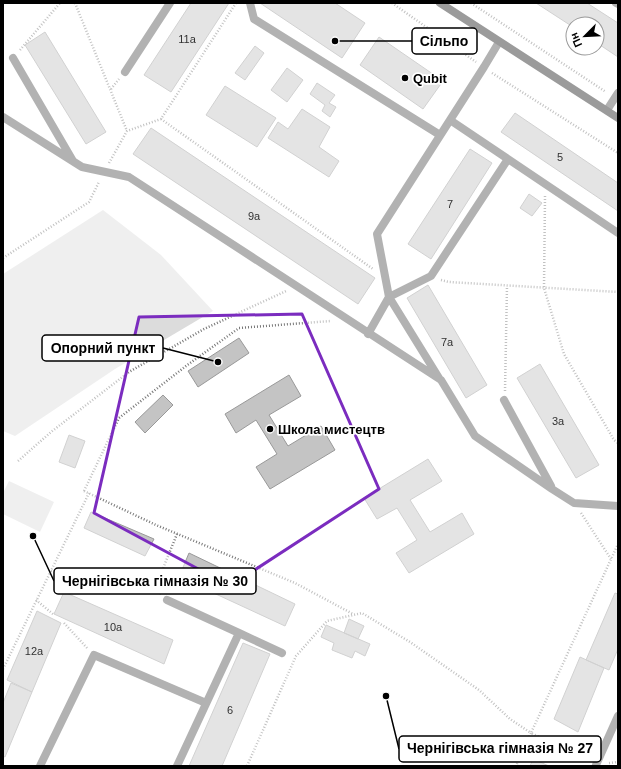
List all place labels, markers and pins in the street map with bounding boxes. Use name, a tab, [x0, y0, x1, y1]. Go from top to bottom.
callout: Сільпо	[412, 28, 477, 54]
place label: Qubit	[413, 71, 448, 86]
marker: Qubit	[400, 73, 410, 83]
callout: Опорний пункт	[42, 335, 163, 361]
place label: Школа мистецтв	[278, 422, 385, 437]
marker: Школа мистецтв	[265, 424, 275, 434]
callout: Чернігівська гімназія № 30	[54, 568, 256, 594]
callout: Чернігівська гімназія № 27	[399, 736, 601, 762]

